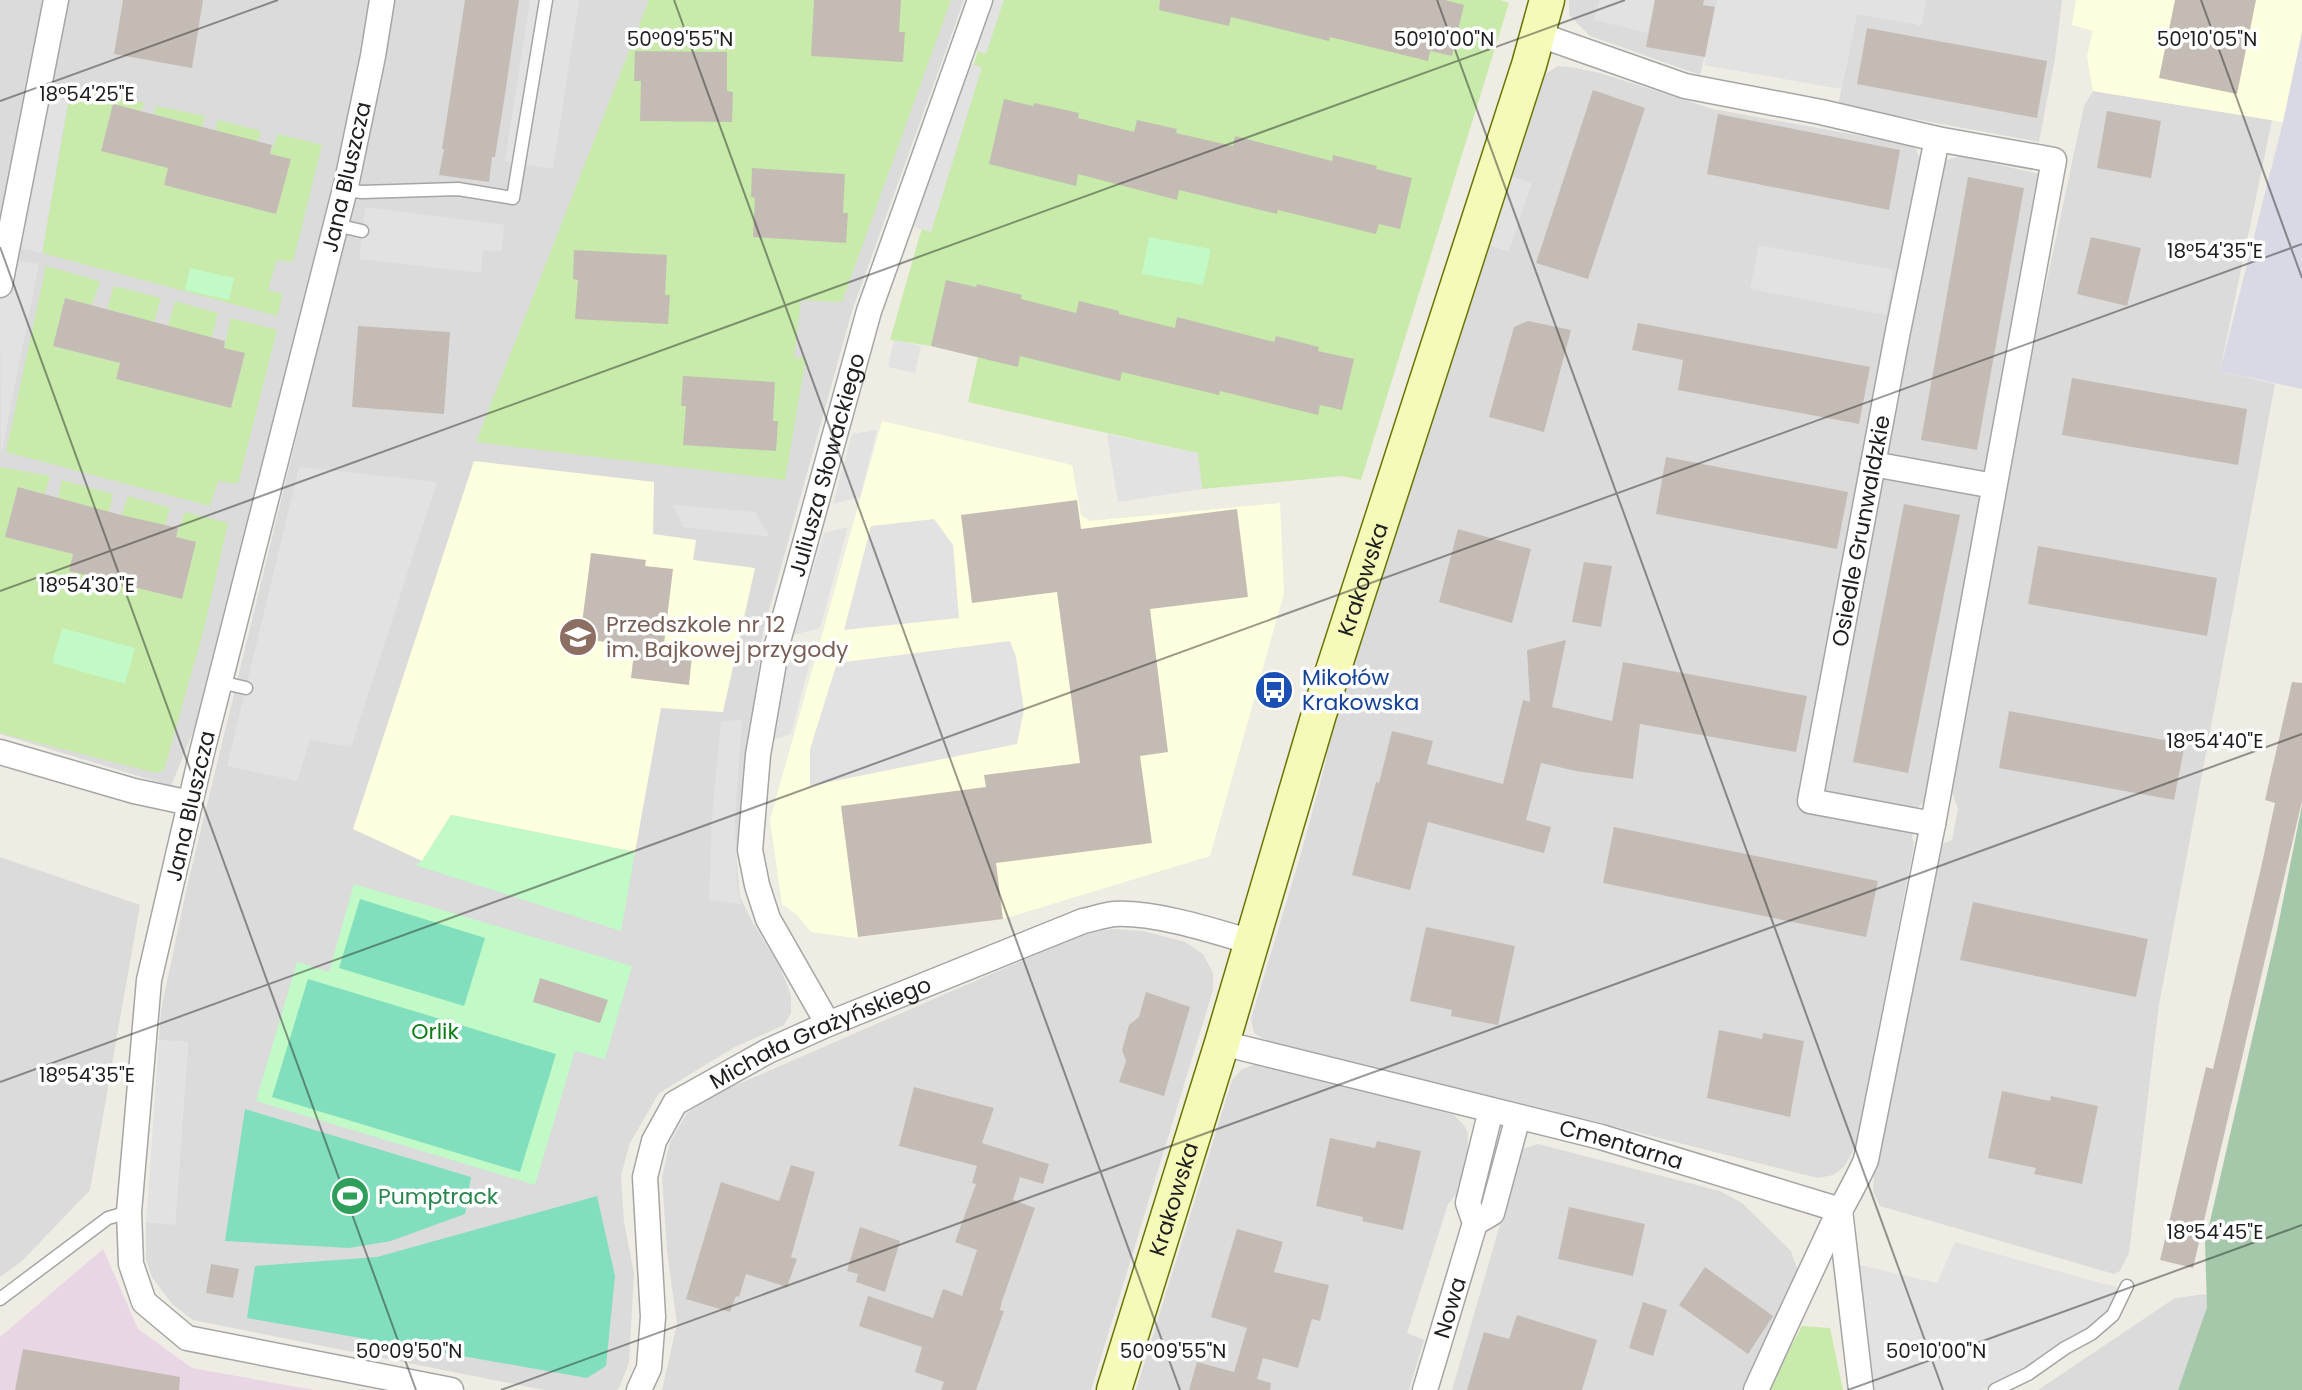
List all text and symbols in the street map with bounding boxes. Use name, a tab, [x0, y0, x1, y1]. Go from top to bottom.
text: 50°09'55"N	[627, 25, 733, 53]
text: 50°10'00"N	[1394, 25, 1494, 53]
text: 50°10'05"N	[2157, 25, 2257, 53]
text: 18°54'25"E	[39, 80, 135, 108]
street label: Jana Bluszcza	[314, 99, 379, 256]
text: 18°54'35"E	[2167, 237, 2263, 265]
street label: Juliusza Słowackiego	[781, 350, 873, 581]
street label: Osiedle Grunwaldzkie	[1824, 413, 1898, 649]
street label: Krakowska	[1330, 519, 1396, 640]
text: 18°54'30"E	[39, 571, 135, 599]
place label: Przedszkole nr 12 im. Bajkowej przygody	[606, 609, 849, 665]
school or university icon: Przedszkole nr 12 im. Bajkowej przygody	[557, 616, 599, 658]
place label: Mikołów Krakowska	[1302, 662, 1419, 718]
bus stop icon: Mikołów Krakowska	[1253, 669, 1295, 711]
text: 18°54'40"E	[2167, 727, 2263, 755]
street label: Jana Bluszcza	[158, 728, 223, 885]
street label: Michała Grażyńskiego	[704, 969, 936, 1097]
park label: Orlik	[411, 1016, 459, 1047]
text: 18°54'35"E	[39, 1061, 135, 1089]
street label: Cmentarna	[1556, 1112, 1687, 1177]
street label: Krakowska	[1142, 1138, 1206, 1260]
sports icon: Pumptrack	[329, 1175, 371, 1217]
place label: Pumptrack	[378, 1181, 499, 1212]
text: 18°54'45"E	[2167, 1218, 2263, 1246]
street label: Nowa	[1426, 1273, 1474, 1342]
text: 50°09'50"N	[356, 1337, 462, 1365]
text: 50°09'55"N	[1120, 1337, 1226, 1365]
text: 50°10'00"N	[1886, 1337, 1986, 1365]

